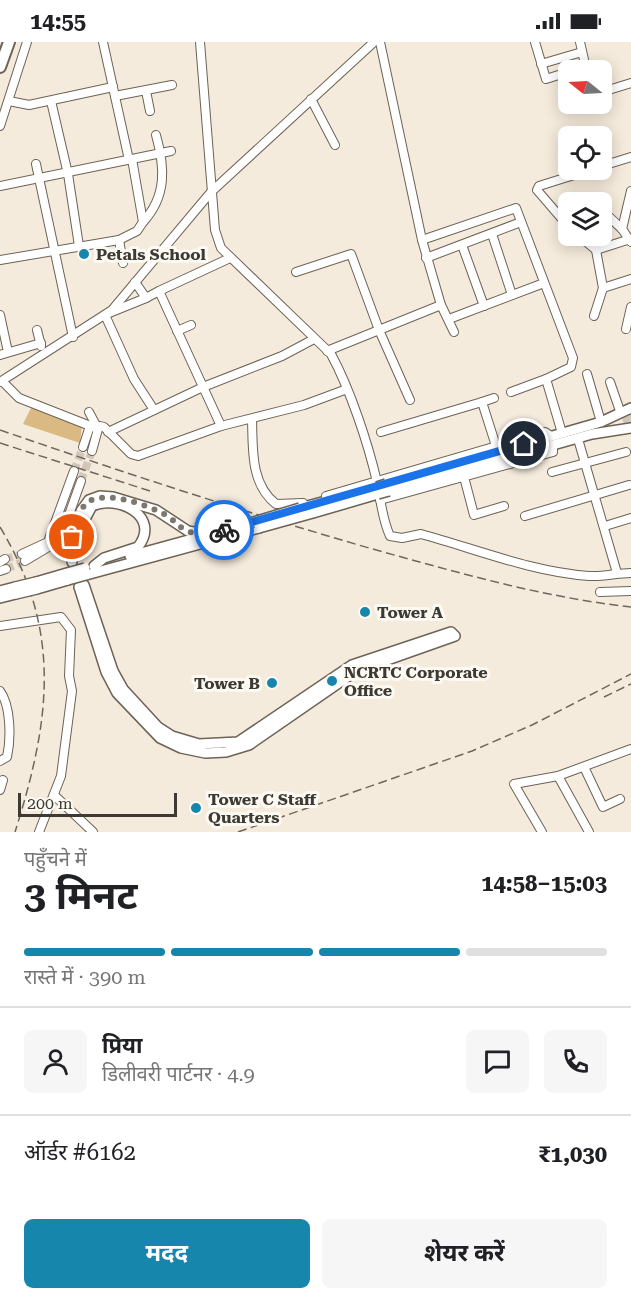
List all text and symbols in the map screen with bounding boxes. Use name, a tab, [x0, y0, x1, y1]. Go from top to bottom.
text: 14:55	[30, 9, 86, 34]
north arrow	[558, 60, 612, 114]
map controls	[558, 60, 612, 246]
button: locate	[558, 126, 612, 180]
button: layers	[558, 192, 612, 246]
place label: Petals School	[96, 245, 207, 264]
marker: Petals School	[77, 247, 91, 261]
pin	[498, 418, 549, 469]
icon: home	[507, 427, 540, 460]
courier	[194, 500, 254, 560]
pin	[46, 511, 97, 562]
icon: bike	[208, 514, 241, 547]
icon: bag	[55, 520, 88, 553]
place label: Tower A	[377, 603, 444, 622]
marker: Tower A	[358, 605, 372, 619]
place label: NCRTC Corporate Office	[344, 663, 488, 700]
place label: Tower B	[194, 674, 260, 693]
marker: NCRTC Corporate Office	[325, 674, 339, 688]
marker: Tower B	[265, 676, 279, 690]
scale bar	[18, 790, 177, 818]
place label: Tower C Staff Quarters	[208, 790, 317, 827]
text: 200 m	[27, 794, 73, 813]
marker: Tower C Staff Quarters	[189, 801, 203, 815]
text: पहुँचने में	[24, 847, 87, 871]
text: 14:58–15:03	[481, 871, 607, 896]
text: 3 मिनट	[24, 873, 138, 919]
text: रास्ते में · 390 m	[24, 965, 146, 989]
button: person	[24, 1030, 87, 1093]
button: chat	[466, 1030, 529, 1093]
button: phone	[544, 1030, 607, 1093]
text: प्रिया	[102, 1033, 142, 1058]
text: डिलीवरी पार्टनर · 4.9	[102, 1062, 255, 1086]
text: ऑर्डर #6162	[24, 1140, 136, 1165]
text: ₹1,030	[538, 1142, 607, 1167]
button: मदद	[24, 1219, 310, 1288]
button: शेयर करें	[322, 1219, 607, 1288]

